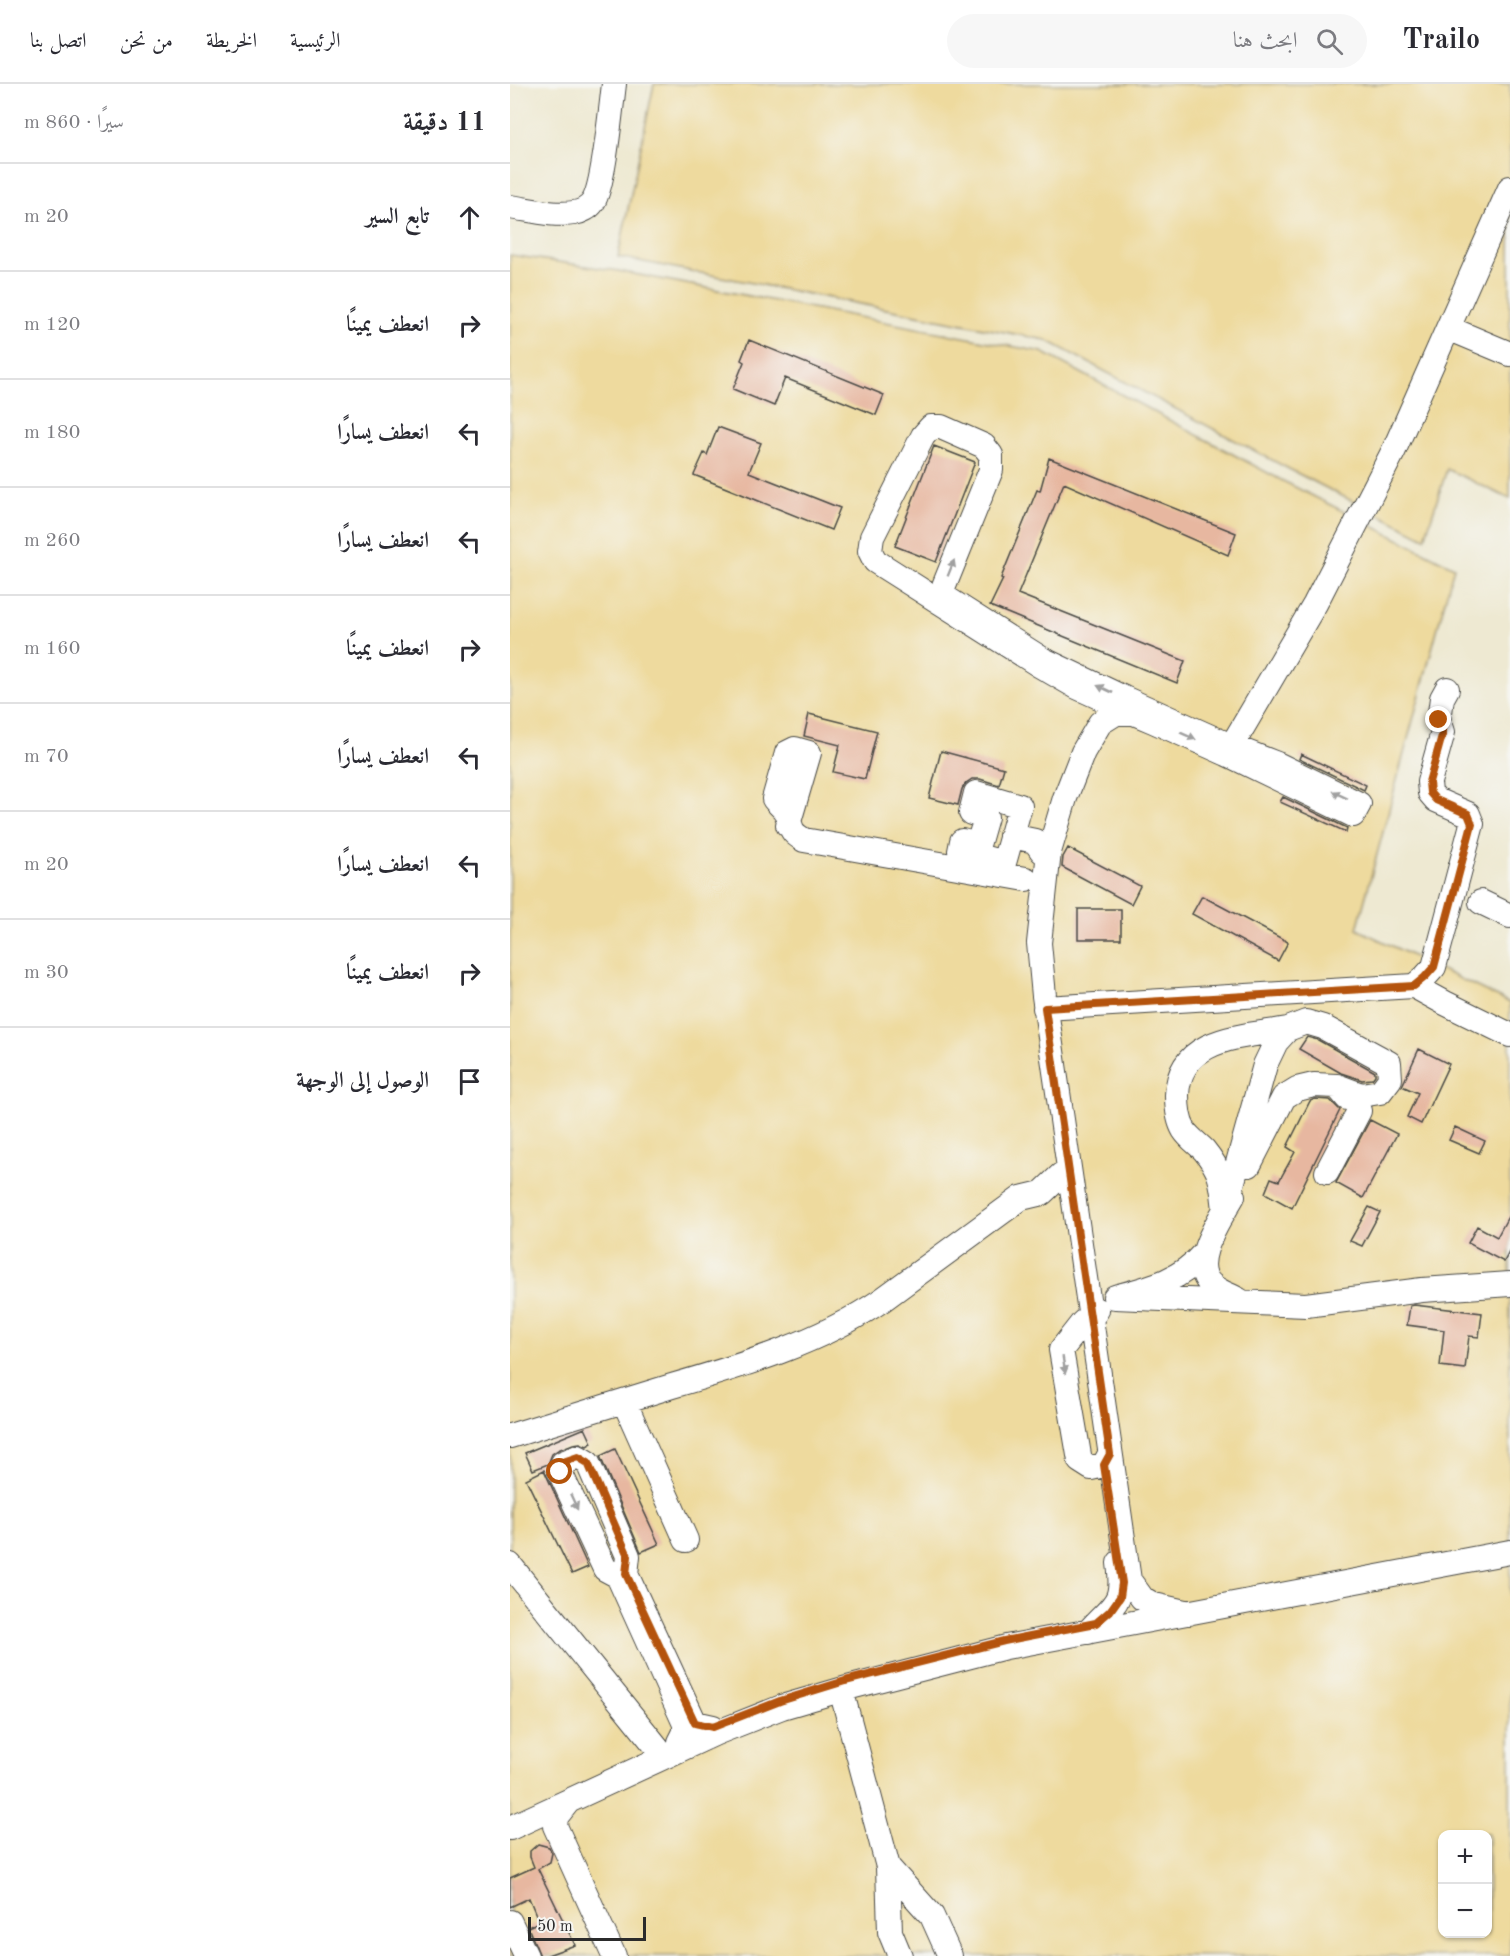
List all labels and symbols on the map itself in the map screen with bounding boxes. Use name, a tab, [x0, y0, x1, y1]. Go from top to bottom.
one-way arrow	[947, 559, 956, 577]
one-way arrow	[1096, 684, 1113, 693]
route end	[1425, 706, 1451, 732]
one-way arrow	[1179, 731, 1197, 741]
one-way arrow	[1331, 790, 1349, 800]
one-way arrow	[1060, 1356, 1069, 1375]
route start	[546, 1458, 572, 1484]
one-way arrow	[570, 1494, 579, 1511]
scale bar	[528, 1914, 646, 1942]

